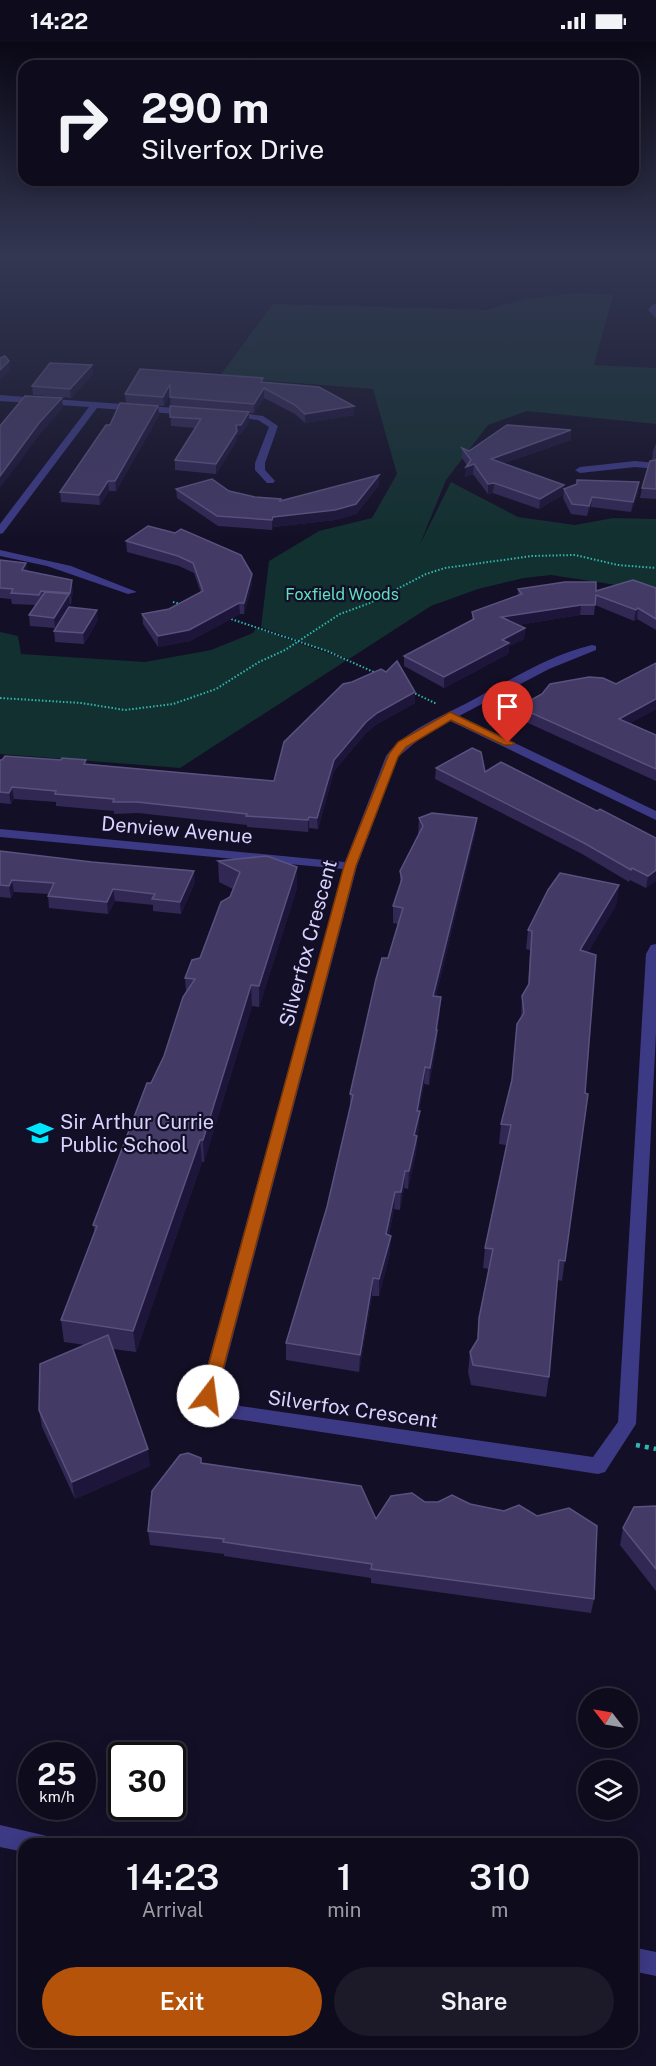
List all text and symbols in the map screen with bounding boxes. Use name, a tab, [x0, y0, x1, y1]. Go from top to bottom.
text: 14:22	[30, 8, 88, 34]
text: 290 m	[141, 83, 269, 132]
icon: right	[42, 84, 120, 162]
text: Silverfox Drive	[141, 133, 324, 165]
park label: Foxfield Woods	[285, 585, 399, 604]
pin	[482, 681, 533, 743]
icon: arrive	[491, 690, 524, 723]
street label: Denview Avenue	[100, 811, 254, 849]
street label: Silverfox Crescent	[274, 857, 342, 1029]
place label: Sir Arthur Currie Public School	[60, 1110, 214, 1157]
school or university icon: Sir Arthur Currie Public School	[25, 1118, 55, 1148]
position arrow	[176, 1364, 240, 1428]
street label: Silverfox Crescent	[266, 1385, 440, 1433]
north arrow	[578, 1688, 638, 1748]
map controls	[578, 1688, 638, 1820]
speed limit sign: 30	[108, 1742, 186, 1820]
text: 25	[37, 1756, 77, 1792]
button: layers	[578, 1760, 638, 1820]
text: km/h	[39, 1788, 75, 1805]
text: 14:23	[126, 1856, 219, 1898]
text: 1	[337, 1856, 352, 1898]
text: 310	[469, 1856, 530, 1898]
text: Arrival	[142, 1898, 204, 1922]
text: min	[327, 1898, 361, 1922]
text: m	[491, 1898, 508, 1922]
button: Exit	[42, 1967, 322, 2036]
button: Share	[334, 1967, 614, 2036]

